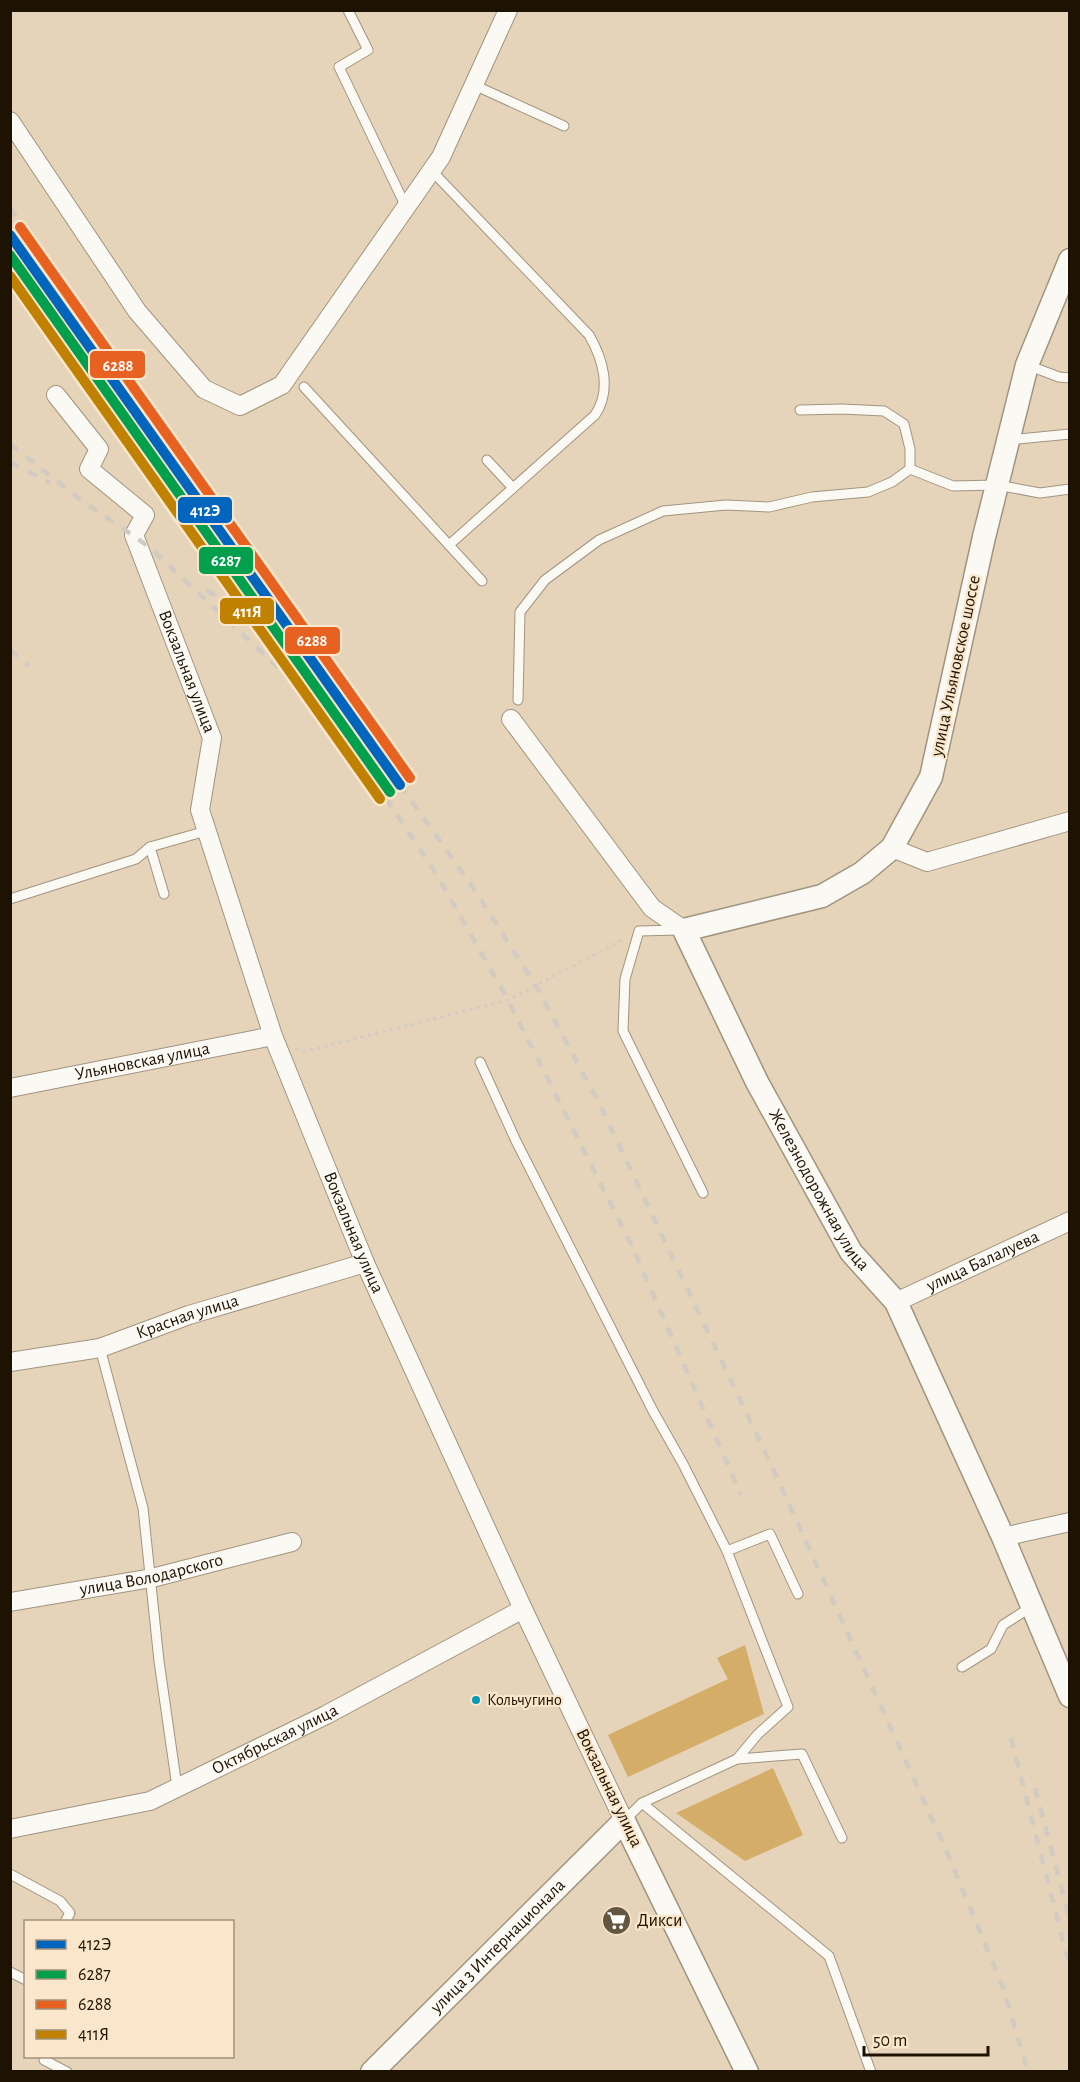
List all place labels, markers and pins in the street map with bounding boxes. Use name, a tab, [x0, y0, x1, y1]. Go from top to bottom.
place label: Кольчугино	[487, 1692, 562, 1709]
marker: Кольчугино	[470, 1694, 482, 1706]
supermarket icon: Дикси	[600, 1905, 632, 1937]
place label: Дикси	[637, 1912, 683, 1930]

